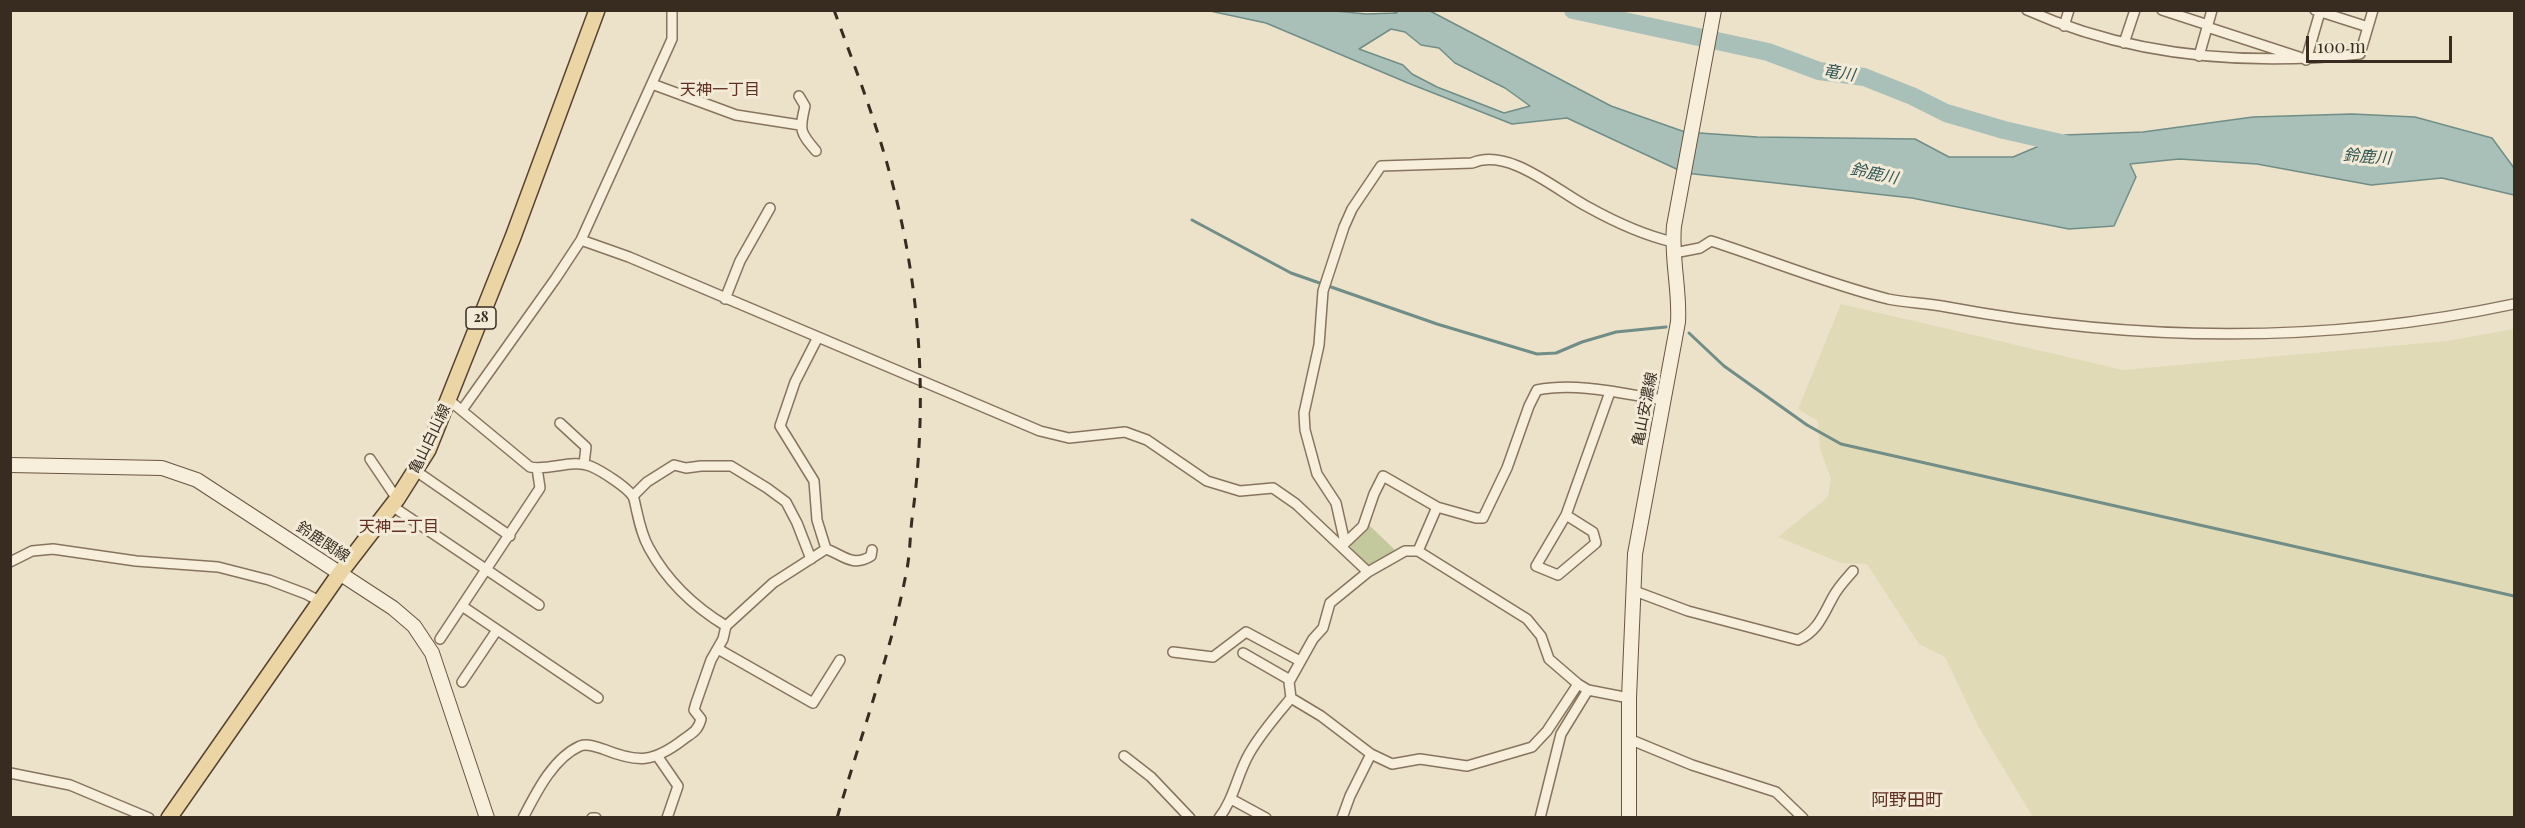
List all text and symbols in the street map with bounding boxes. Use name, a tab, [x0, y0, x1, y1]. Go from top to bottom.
scale bar	[2309, 24, 2454, 62]
text: 100 m	[2317, 34, 2366, 58]
water label: 竜川	[1822, 61, 1856, 85]
district label: 天神一丁目	[680, 80, 760, 100]
water label: 鈴鹿川	[2342, 146, 2392, 168]
water label: 鈴鹿川	[1849, 160, 1899, 188]
road number: 28	[466, 307, 496, 329]
street label: 亀山安濃線	[1629, 370, 1661, 448]
street label: 亀山白山線	[405, 401, 455, 477]
district label: 天神二丁目	[359, 517, 439, 537]
street label: 鈴鹿関線	[293, 518, 353, 566]
district label: 阿野田町	[1871, 789, 1943, 811]

